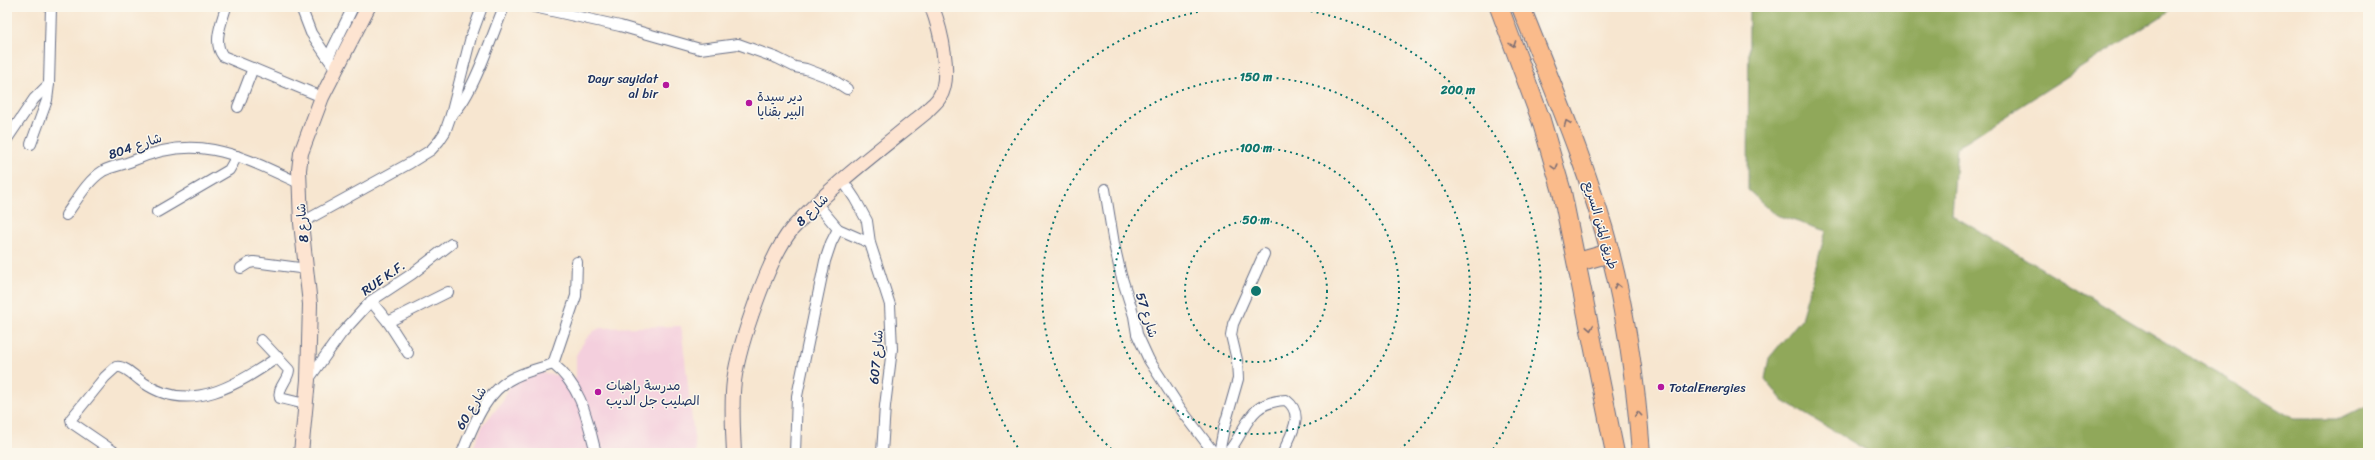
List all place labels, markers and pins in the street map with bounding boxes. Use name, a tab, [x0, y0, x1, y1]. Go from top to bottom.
place label: Dayr sayidat al bir	[587, 67, 659, 105]
marker: Dayr sayidat al bir	[661, 80, 671, 90]
place label: دير سيدة البير بقنايا	[757, 85, 804, 123]
marker: دير سيدة البير بقنايا	[744, 98, 754, 108]
centre of rings	[1249, 284, 1263, 298]
place label: مدرسة راهبات الصليب جل الديب	[606, 374, 700, 412]
place label: TotalEnergies	[1669, 376, 1746, 399]
marker: TotalEnergies	[1656, 382, 1666, 392]
marker: مدرسة راهبات الصليب جل الديب	[593, 387, 603, 397]

